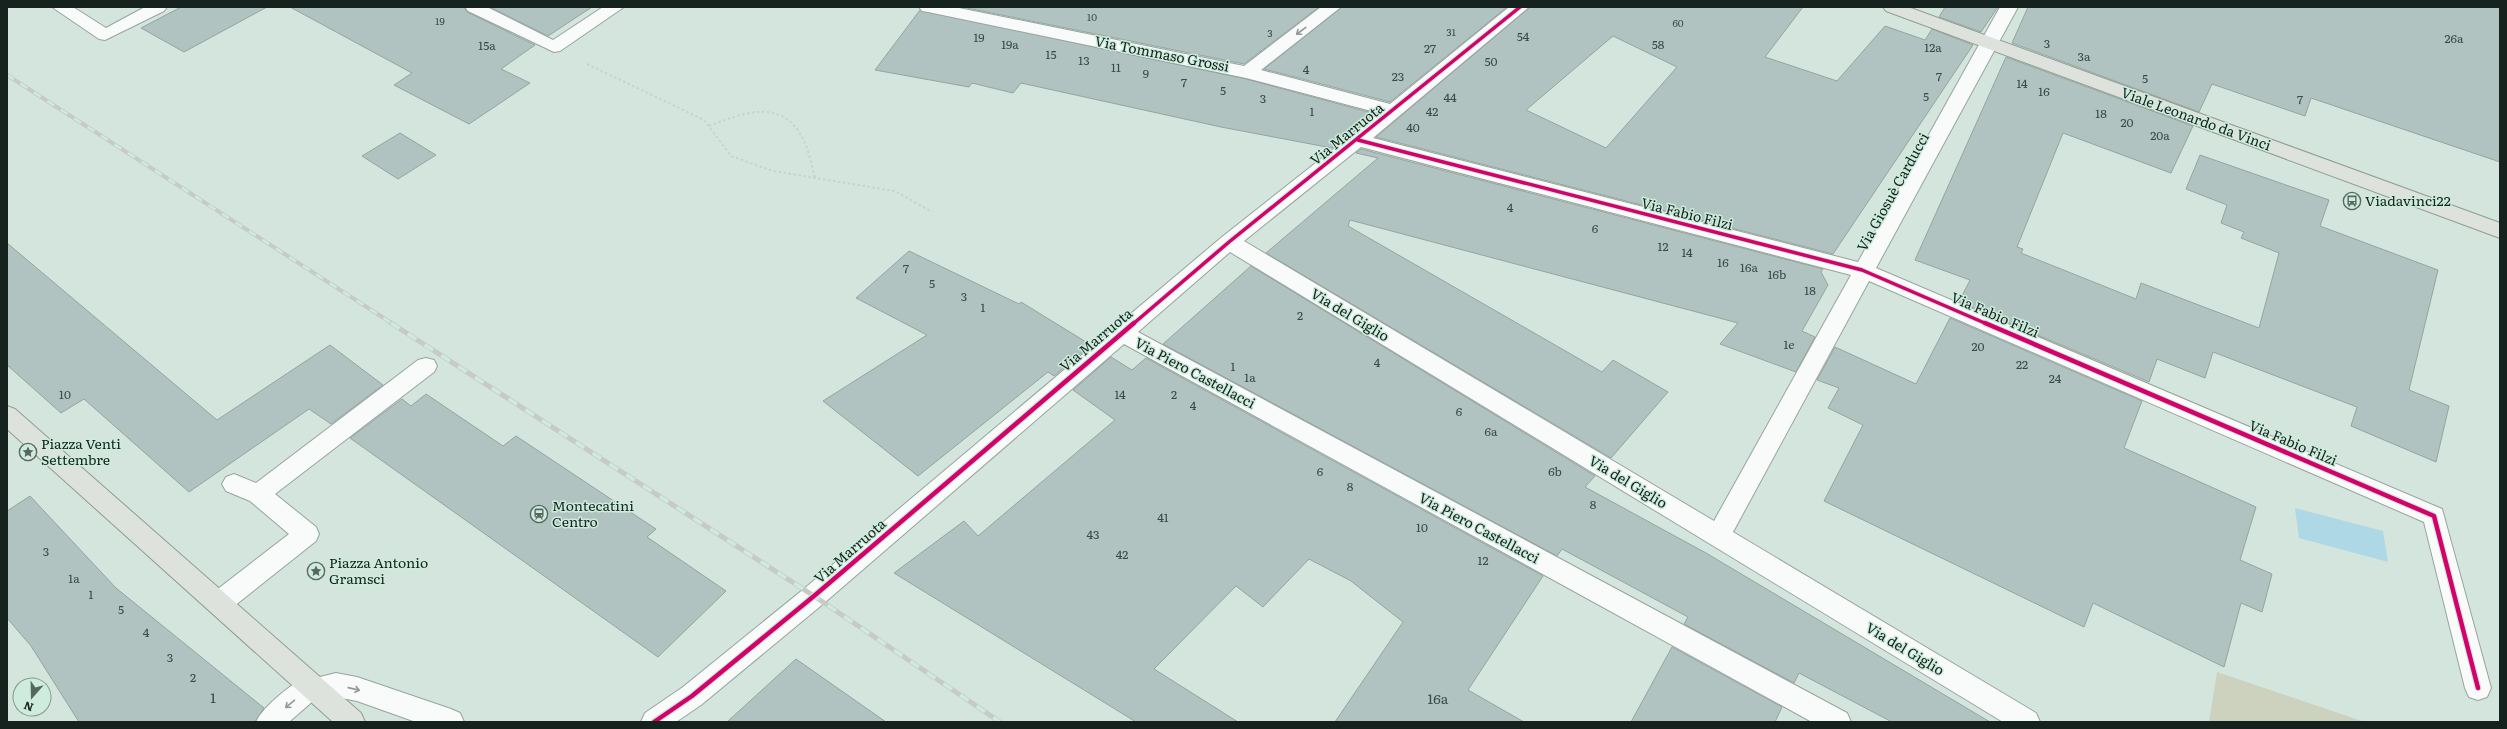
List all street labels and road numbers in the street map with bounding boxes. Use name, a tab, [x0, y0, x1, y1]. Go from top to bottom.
street label: Via Tommaso Grossi	[1093, 30, 1231, 76]
street label: Viale Leonardo da Vinci	[2119, 82, 2274, 155]
street label: Via Marruota	[1305, 97, 1388, 169]
street label: Via Giosuè Carducci	[1851, 128, 1933, 254]
street label: Via Fabio Filzi	[1639, 192, 1736, 234]
street label: Via del Giglio	[1307, 283, 1394, 346]
street label: Via Fabio Filzi	[1948, 287, 2043, 342]
street label: Via Marruota	[1055, 303, 1136, 376]
street label: Via Piero Castellacci	[1132, 332, 1260, 413]
street label: Via Fabio Filzi	[2246, 415, 2341, 470]
street label: Via del Giglio	[1585, 450, 1672, 513]
street label: Via Piero Castellacci	[1416, 487, 1544, 568]
street label: Via Marruota	[809, 513, 890, 587]
street label: Via del Giglio	[1862, 617, 1949, 680]

